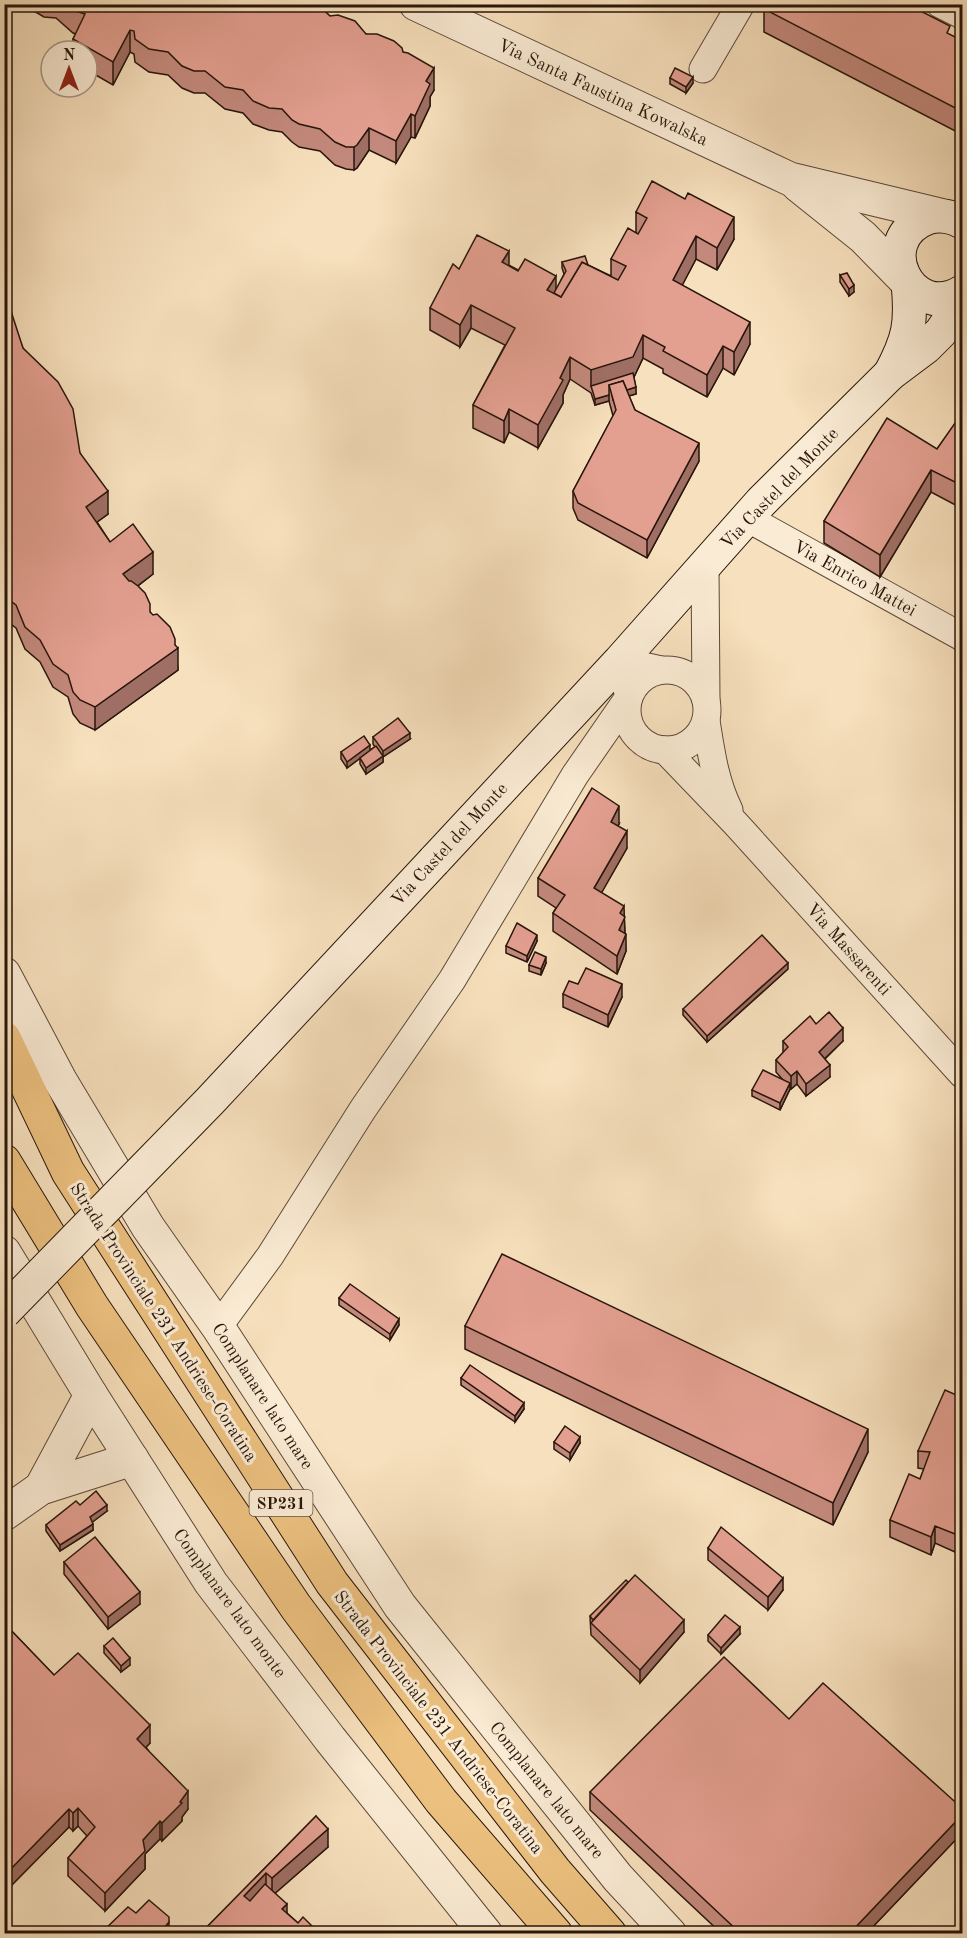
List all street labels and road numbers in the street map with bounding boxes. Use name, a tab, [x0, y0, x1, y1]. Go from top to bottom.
street label: Via Santa Faustina Kowalska	[495, 36, 710, 150]
street label: Via Castel del Monte	[717, 425, 842, 553]
street label: Via Enrico Mattei	[790, 538, 919, 620]
street label: Via Castel del Monte	[388, 780, 511, 910]
street label: Via Massarenti	[802, 900, 894, 999]
street label: Strada Provinciale 231 Andriese-Coratina	[66, 1180, 260, 1465]
street label: Complanare lato mare	[208, 1320, 316, 1473]
road number: SP231	[250, 1490, 312, 1516]
street label: Complanare lato monte	[169, 1526, 289, 1681]
street label: Strada Provinciale 231 Andriese-Coratina	[330, 1588, 546, 1858]
street label: Complanare lato mare	[486, 1719, 607, 1863]

